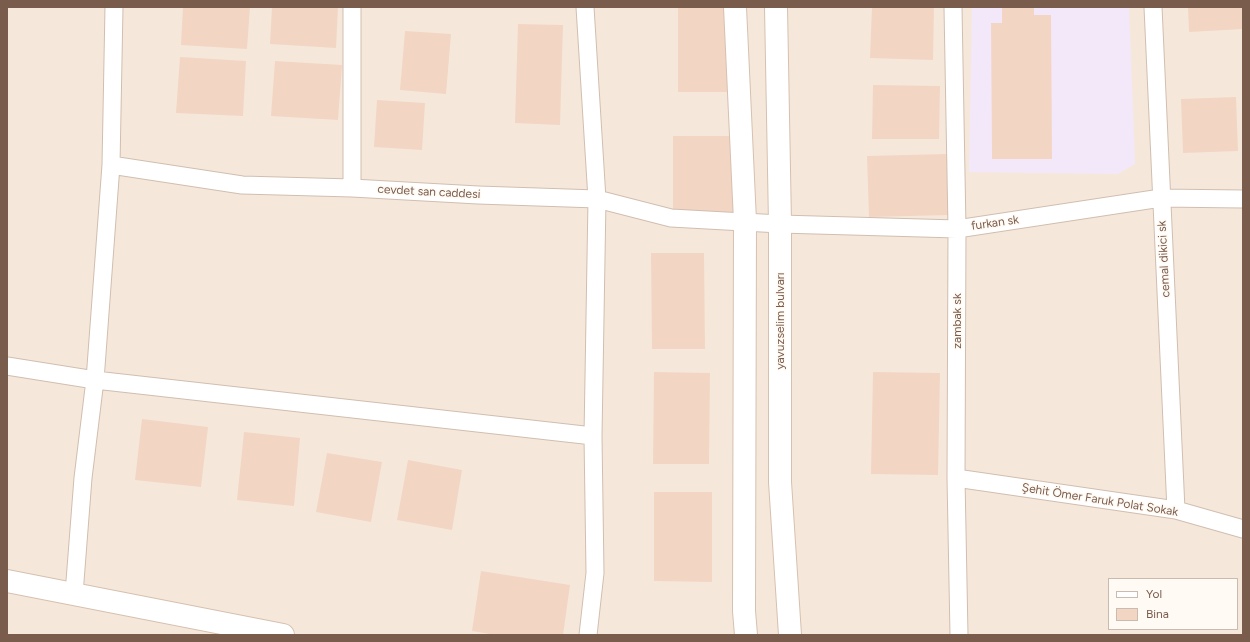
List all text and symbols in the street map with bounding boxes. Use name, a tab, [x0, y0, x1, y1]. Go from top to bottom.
street label: cevdet san caddesi	[377, 182, 481, 202]
street label: furkan sk	[970, 213, 1020, 233]
street label: cemal dikici sk	[1155, 220, 1173, 298]
street label: yavuzselim bulvarı	[773, 272, 787, 370]
street label: zambak sk	[950, 293, 964, 349]
street label: Şehit Ömer Faruk Polat Sokak	[1021, 481, 1179, 519]
legend	[1108, 578, 1238, 630]
text: Yol	[1146, 587, 1162, 601]
text: Bina	[1146, 607, 1169, 621]

